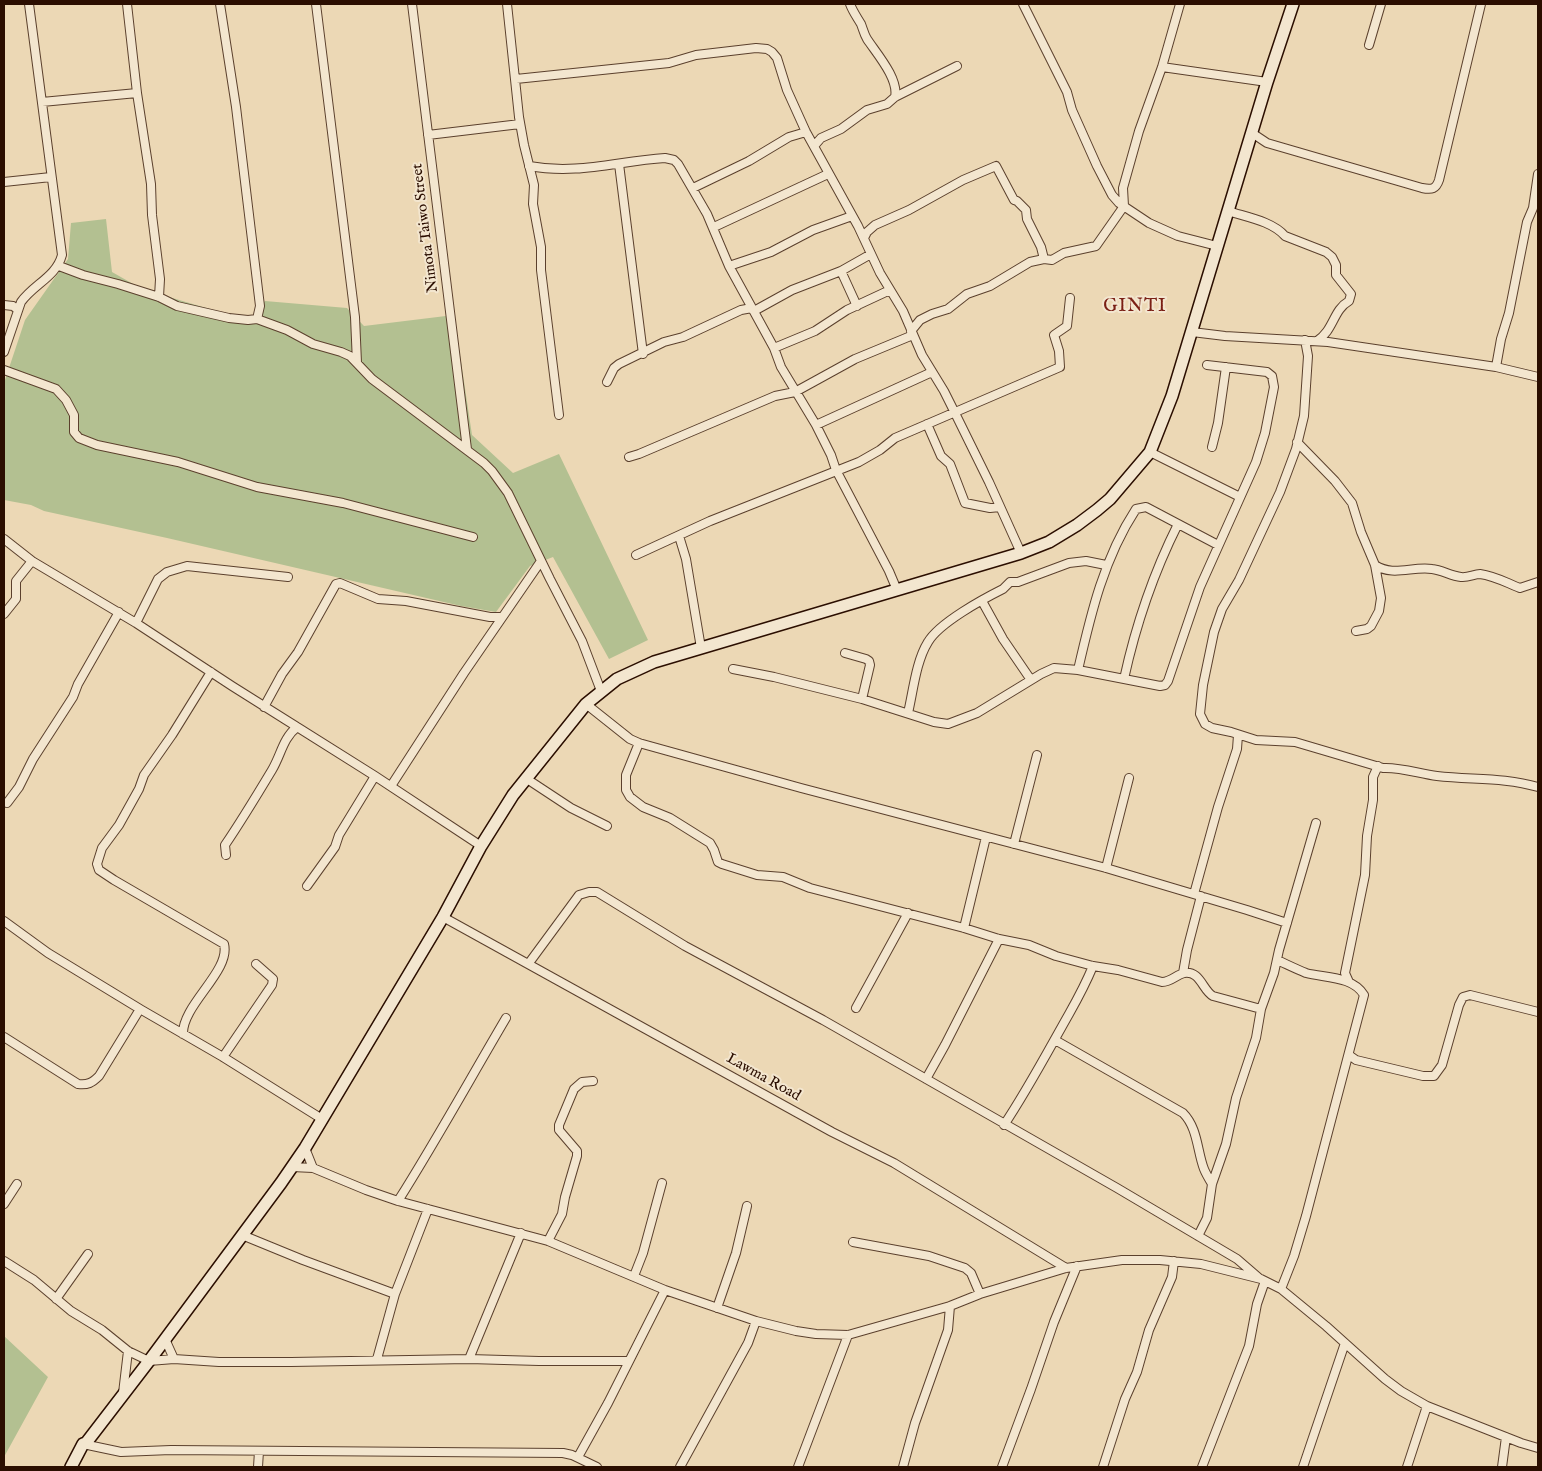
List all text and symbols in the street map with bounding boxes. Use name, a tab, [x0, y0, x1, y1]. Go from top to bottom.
street label: Nimota Taiwo Street	[409, 162, 443, 294]
district label: GINTI	[1103, 296, 1167, 318]
street label: Lawma Road	[723, 1050, 803, 1106]

